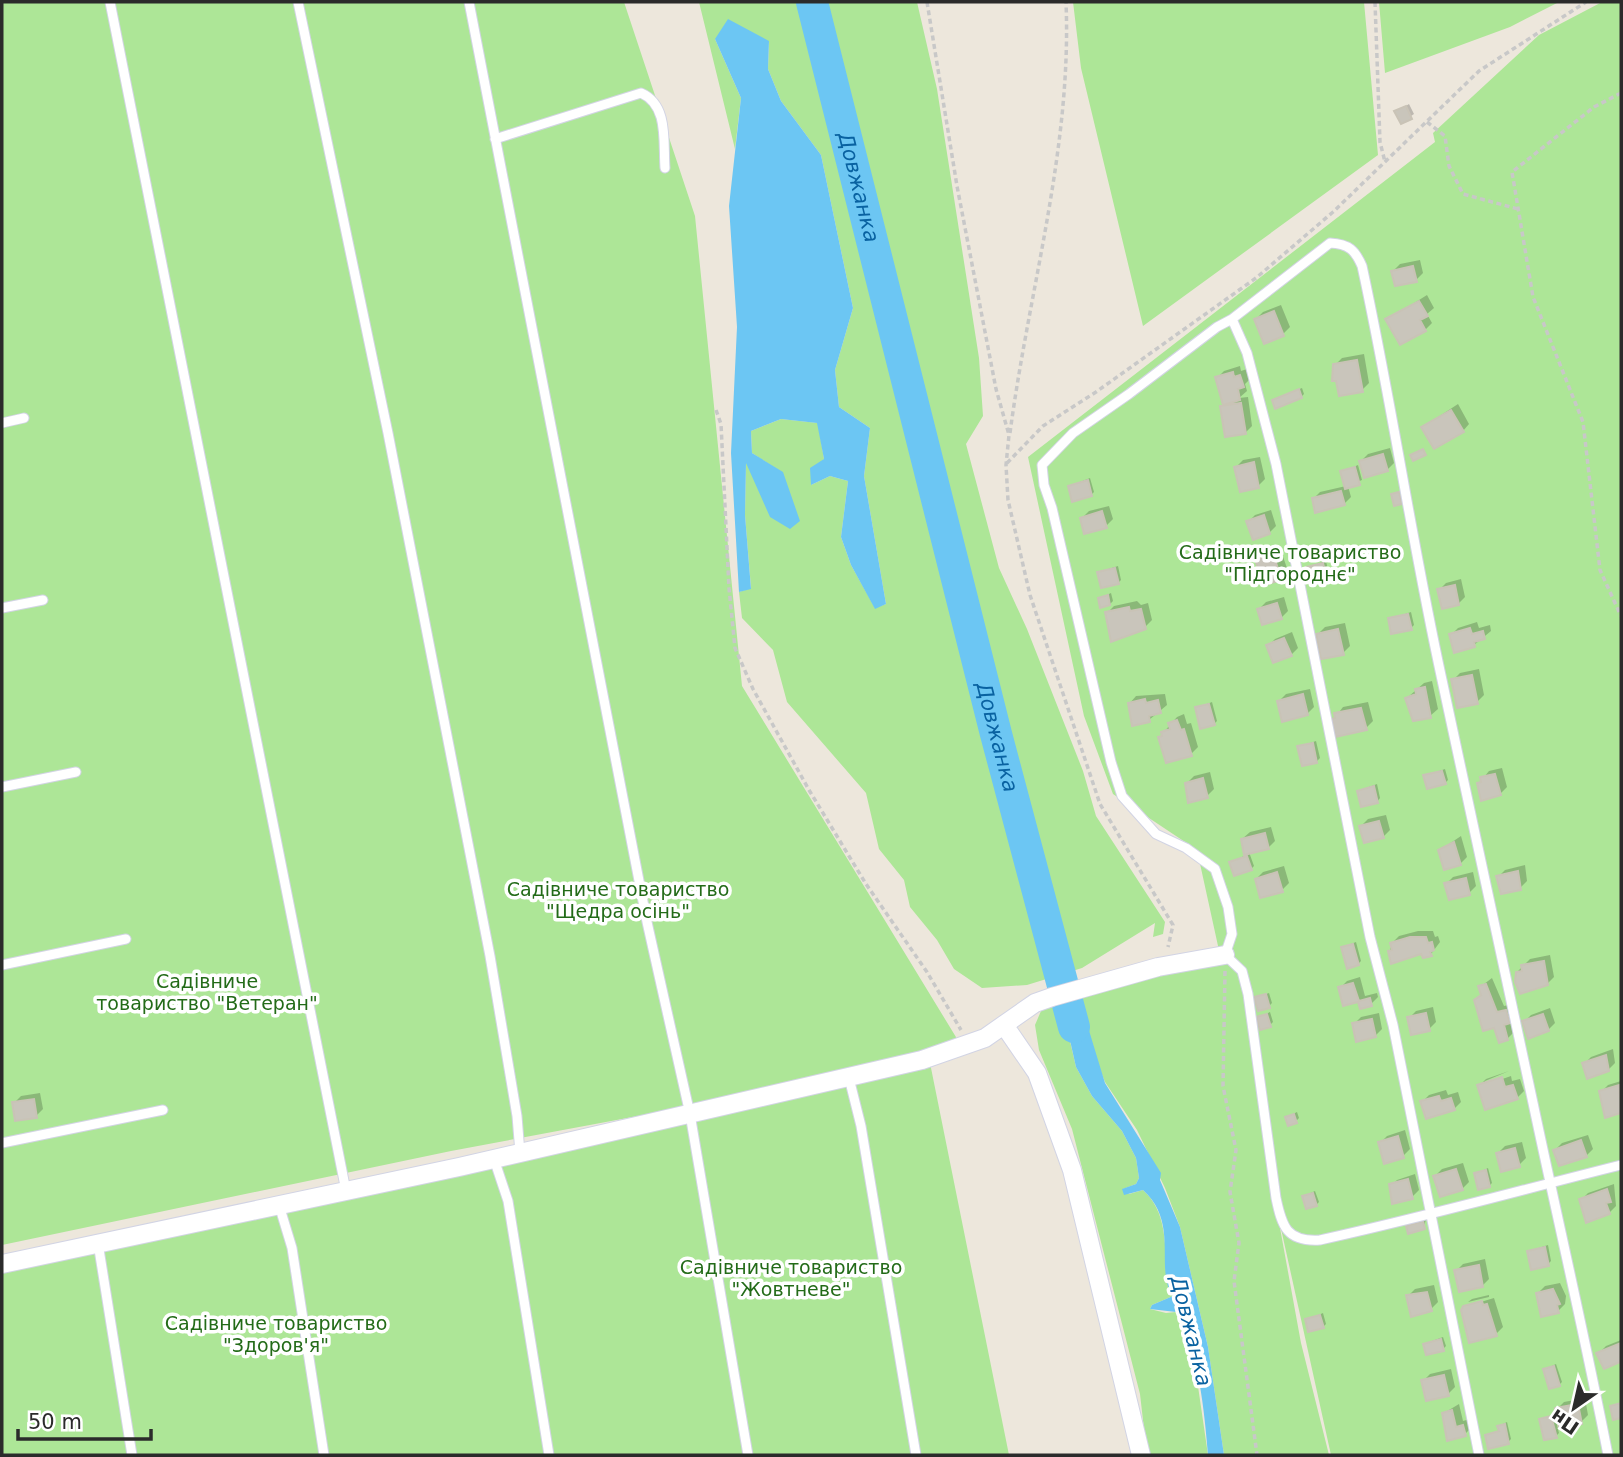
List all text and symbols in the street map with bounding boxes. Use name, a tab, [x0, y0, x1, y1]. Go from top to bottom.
water label: Довжанка	[833, 129, 884, 245]
park label: Садівниче товариство "Підгороднє"	[1179, 541, 1401, 585]
water label: Довжанка	[971, 679, 1023, 795]
park label: Садівниче товариство "Щедра осінь"	[507, 878, 729, 922]
park label: Садівниче товариство "Ветеран"	[96, 970, 318, 1014]
park label: Садівниче товариство "Жовтневе"	[680, 1256, 902, 1300]
water label: Довжанка	[1165, 1272, 1216, 1389]
park label: Садівниче товариство "Здоров'я"	[165, 1312, 387, 1356]
north arrow	[1539, 1373, 1609, 1443]
scale bar	[18, 1398, 150, 1442]
text: Пн	[1546, 1405, 1583, 1439]
text: 50 m	[28, 1410, 82, 1434]

